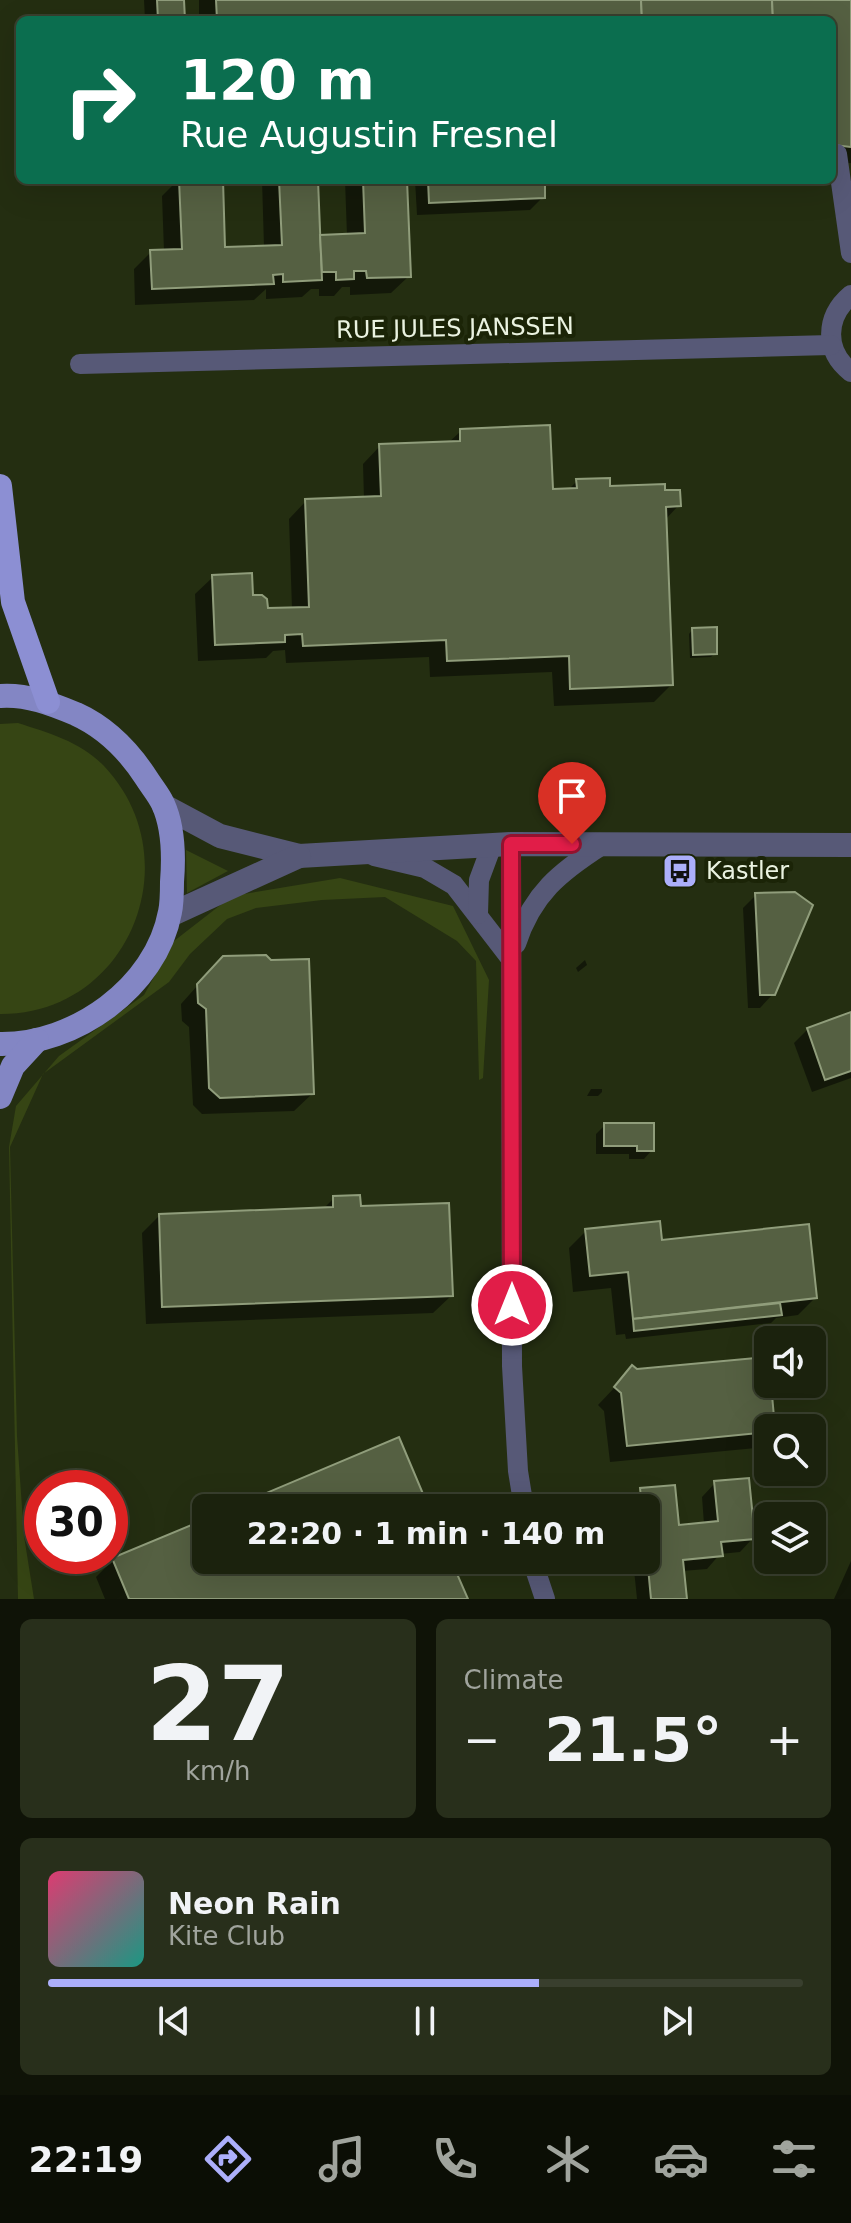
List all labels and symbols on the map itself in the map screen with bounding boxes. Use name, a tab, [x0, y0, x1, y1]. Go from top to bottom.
street label: RUE JULES JANSSEN	[336, 312, 574, 344]
pin	[538, 762, 606, 844]
bus stop icon: Kastler	[661, 852, 699, 890]
place label: Kastler	[706, 857, 789, 885]
position arrow	[470, 1263, 554, 1347]
speed limit sign: 30	[24, 1470, 128, 1574]

